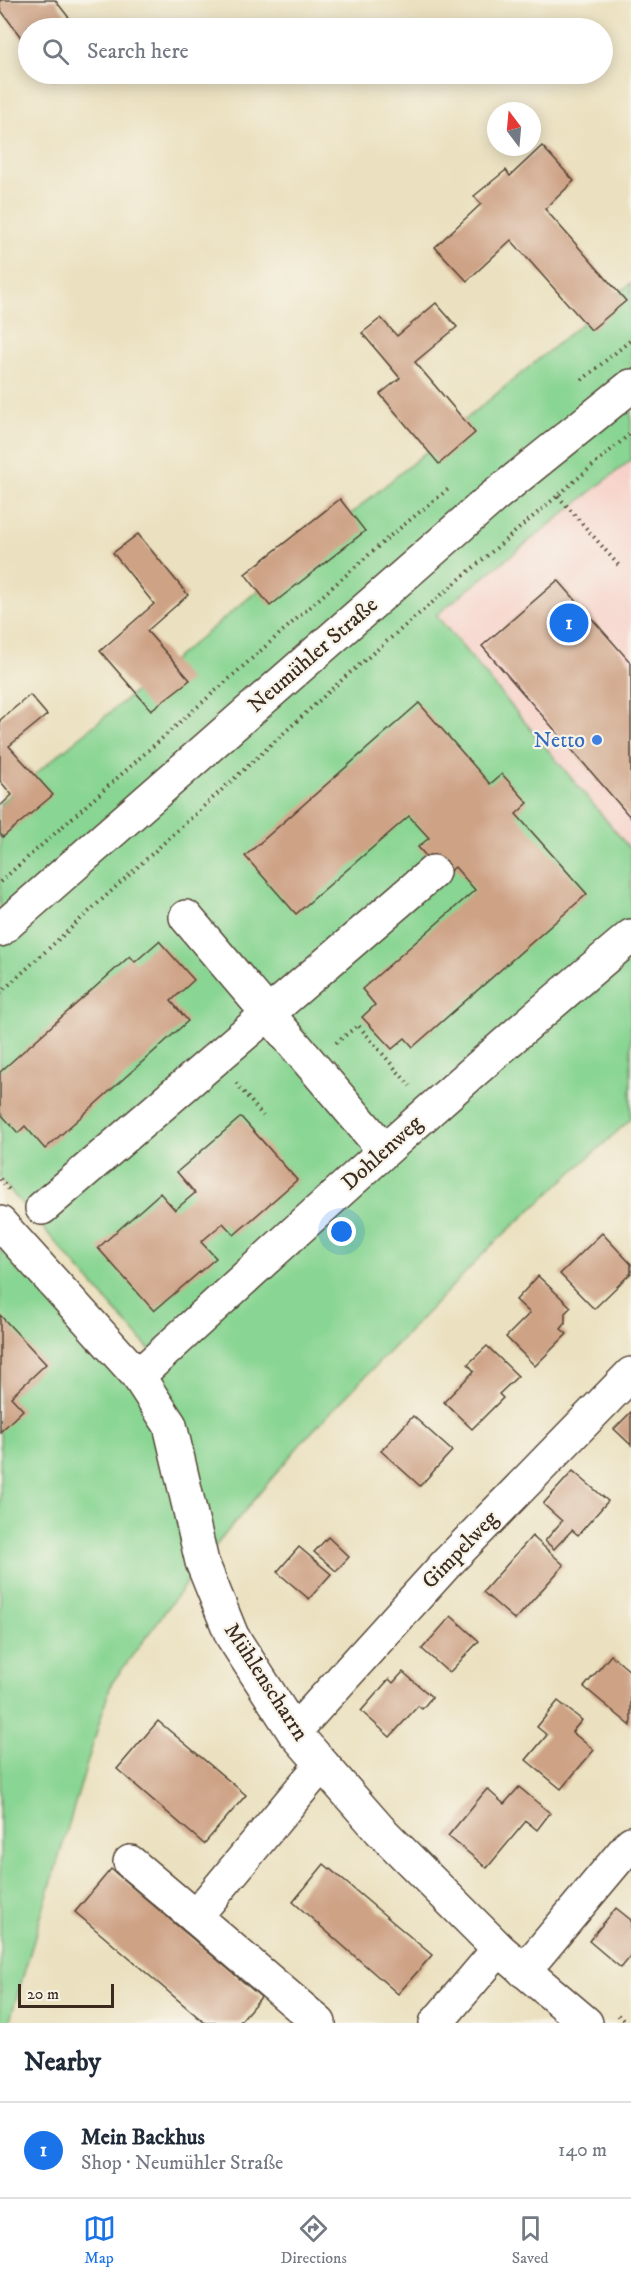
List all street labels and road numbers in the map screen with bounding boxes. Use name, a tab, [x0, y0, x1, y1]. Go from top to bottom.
street label: Neumühler Straße	[243, 591, 383, 719]
street label: Dohlenweg	[336, 1110, 428, 1196]
street label: Gimpelweg	[416, 1505, 504, 1595]
street label: Mühlenscharrn	[218, 1618, 314, 1746]

